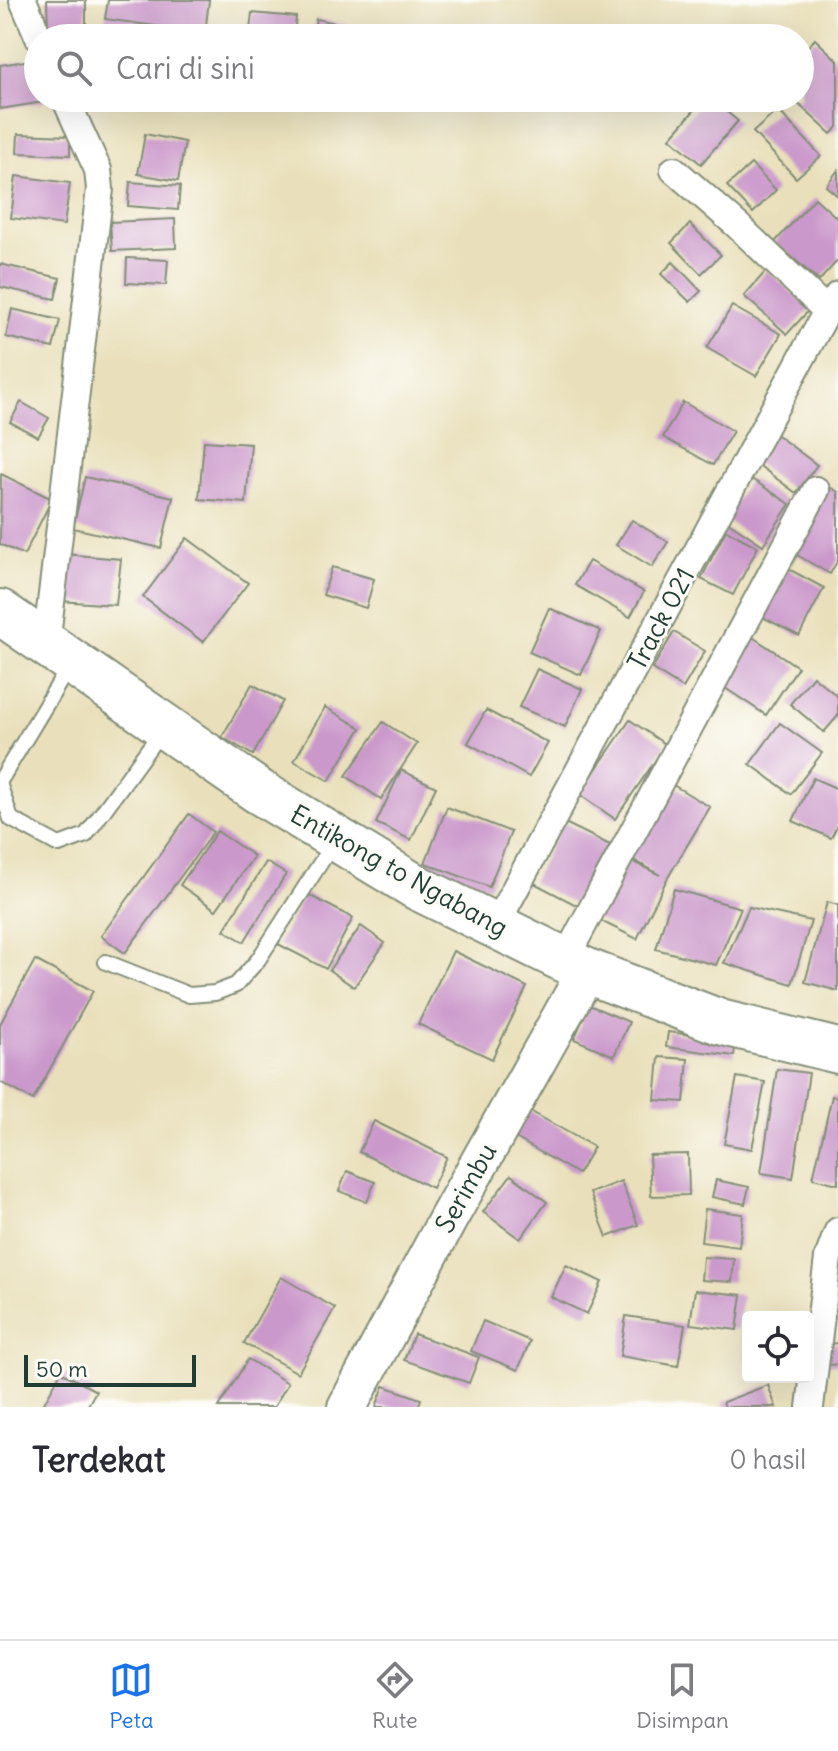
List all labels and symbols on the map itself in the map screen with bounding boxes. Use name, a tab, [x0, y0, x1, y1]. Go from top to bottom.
street label: Track 021	[620, 562, 701, 676]
street label: Entikong to Ngabang	[285, 797, 514, 944]
street label: Serimbu	[428, 1137, 504, 1238]
scale bar	[24, 1351, 196, 1387]

